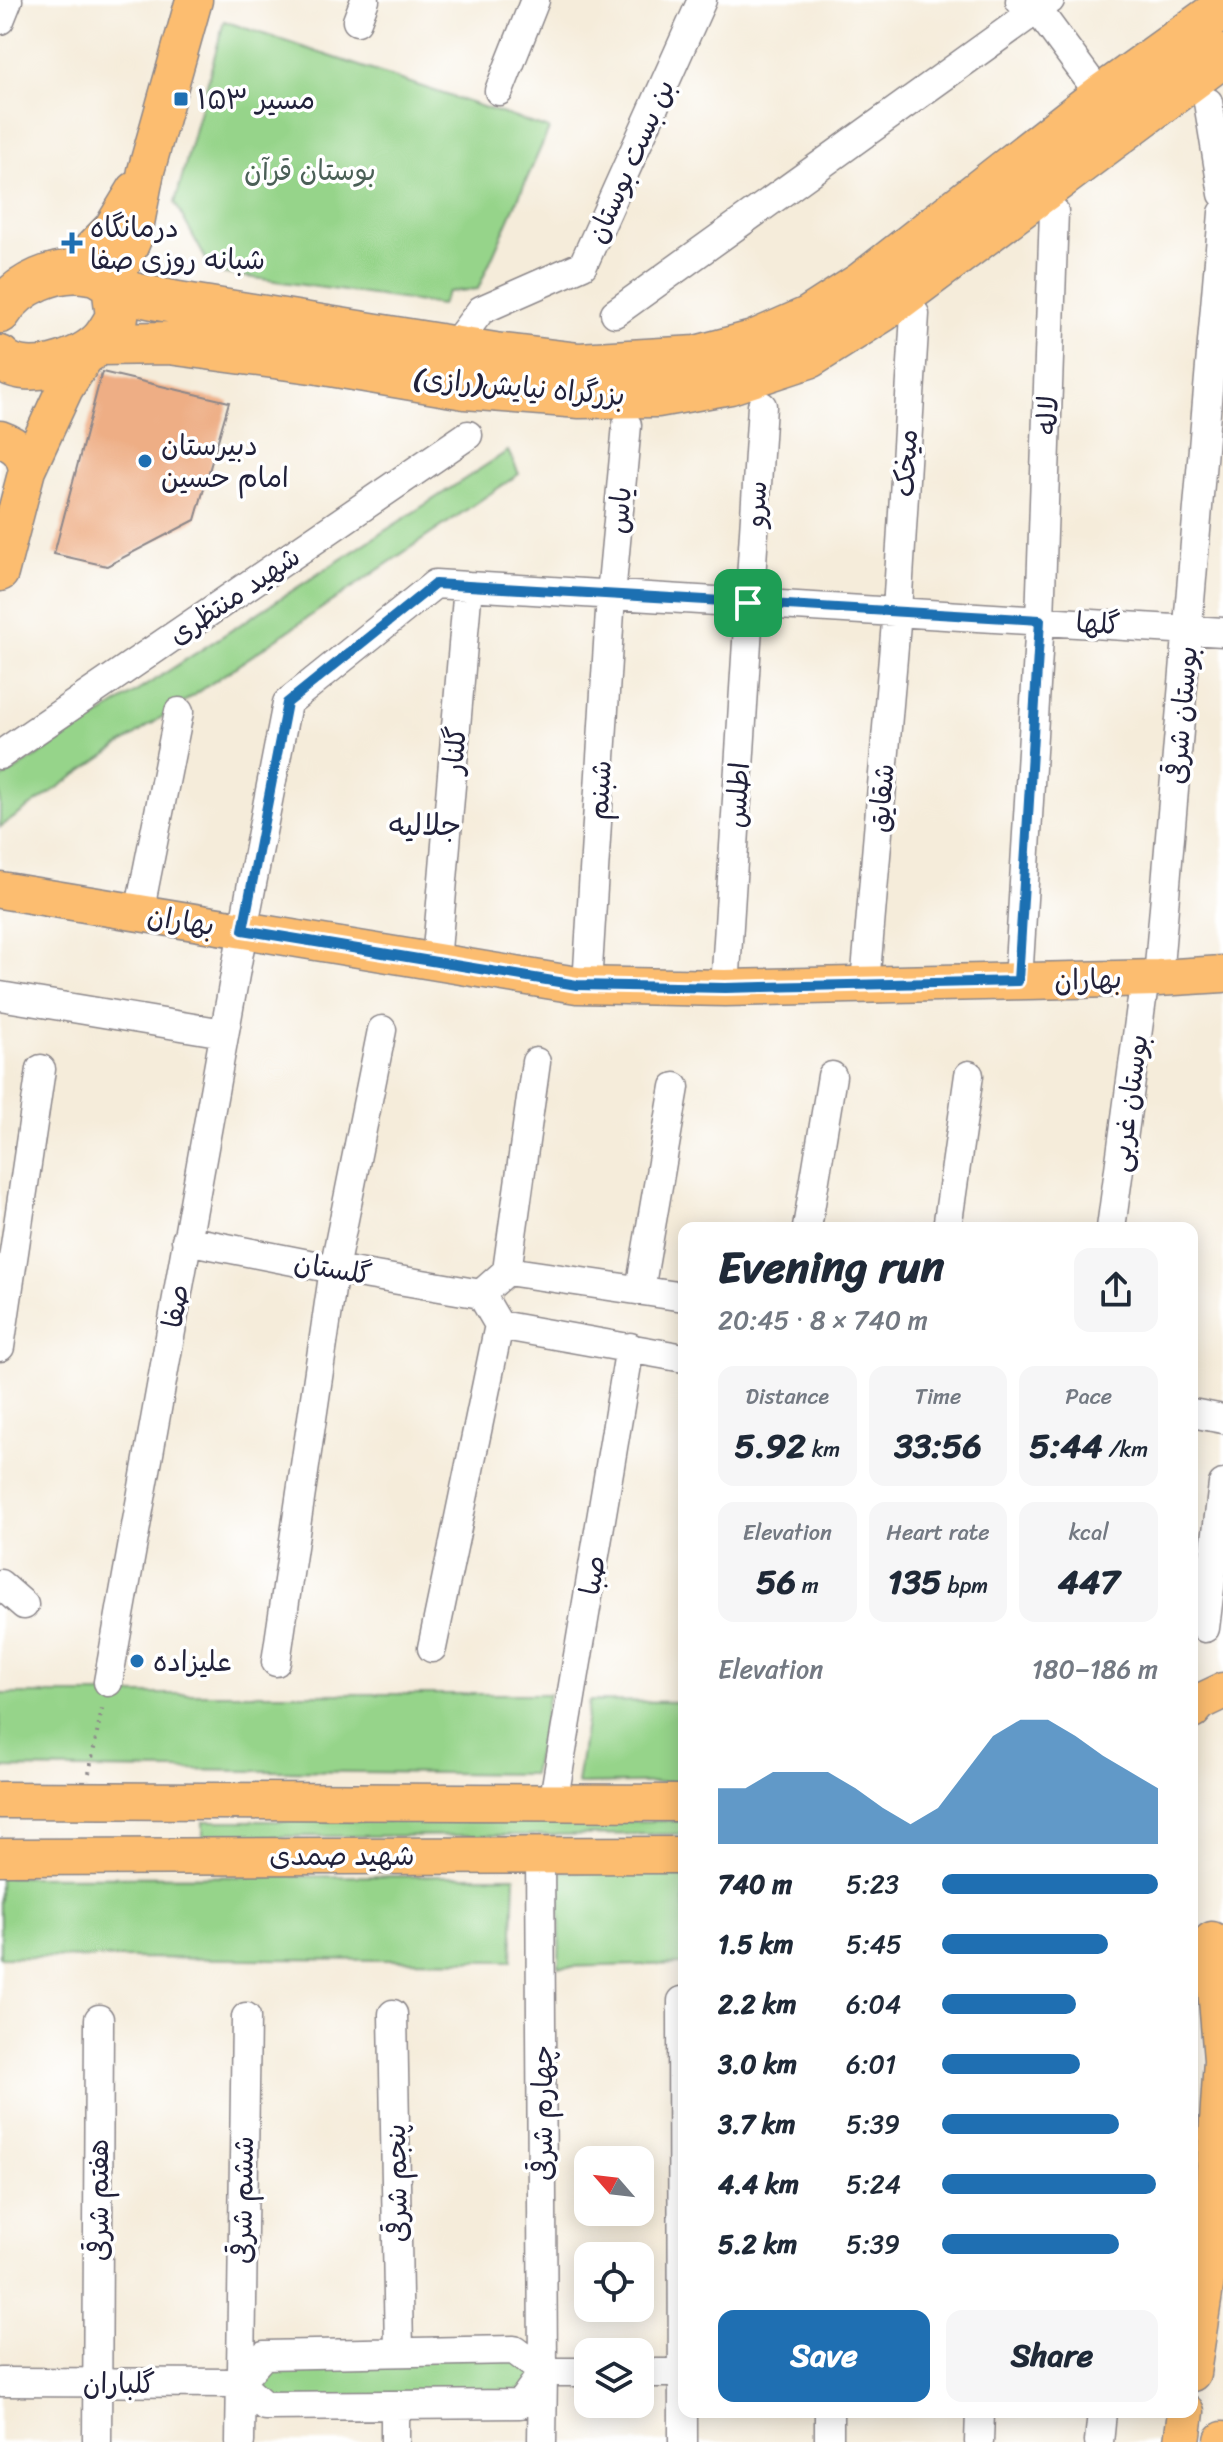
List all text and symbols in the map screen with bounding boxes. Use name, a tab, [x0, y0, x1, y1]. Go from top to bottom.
street label: بن بست بوستان	[572, 71, 689, 251]
place label: مسیر ۱۵۳	[197, 75, 315, 124]
marker: مسیر ۱۵۳	[172, 90, 190, 108]
park label: بوستان قرآن	[244, 146, 376, 195]
place label: درمانگاه شبانه روزی صفا	[90, 203, 265, 284]
marker: درمانگاه شبانه روزی صفا	[61, 232, 83, 254]
street label: بزرگراه نیایش(رازی)	[411, 353, 627, 420]
street label: لاله	[1022, 395, 1073, 436]
place label: دبیرستان امام حسین	[161, 421, 289, 502]
street label: میخک	[879, 428, 932, 498]
marker: دبیرستان امام حسین	[136, 452, 154, 470]
street label: سرو	[729, 479, 782, 530]
street label: یاس	[593, 484, 646, 536]
street label: شهید منتظری	[158, 533, 311, 658]
pin	[714, 569, 782, 637]
icon: arrive	[726, 581, 770, 625]
street label: گلها	[1074, 598, 1122, 649]
street label: بوستان شرقی	[1151, 644, 1212, 786]
street label: گلنار	[428, 724, 481, 778]
street label: شبنم	[573, 758, 626, 822]
street label: اطلس	[711, 760, 764, 830]
street label: شقایق	[854, 762, 909, 835]
district label: جلالیه	[389, 798, 461, 852]
street label: بهاران	[144, 891, 218, 950]
street label: بهاران	[1053, 954, 1123, 1005]
street label: بوستان غربی	[1095, 1031, 1162, 1175]
text: Evening run	[718, 1228, 944, 1306]
street label: گلستان	[290, 1238, 376, 1299]
button: share	[1074, 1248, 1158, 1332]
street label: صفا	[148, 1280, 203, 1332]
text: 20:45 · 8 × 740 m	[718, 1297, 928, 1343]
text: Distance	[746, 1377, 829, 1416]
text: Time	[915, 1377, 961, 1416]
text: Pace	[1065, 1377, 1112, 1416]
text: 5.92	[734, 1416, 806, 1476]
text: 33:56	[894, 1416, 982, 1476]
text: 5:44	[1029, 1416, 1103, 1476]
text: km	[806, 1430, 840, 1469]
text: /km	[1103, 1430, 1148, 1469]
text: Elevation	[743, 1513, 832, 1552]
text: Heart rate	[886, 1513, 990, 1552]
text: kcal	[1069, 1513, 1109, 1552]
street label: صبا	[565, 1551, 620, 1599]
text: 56	[756, 1552, 796, 1612]
text: 135	[888, 1552, 942, 1612]
text: 447	[1058, 1552, 1120, 1612]
text: m	[796, 1566, 819, 1605]
text: bpm	[942, 1566, 988, 1605]
place label: علیزاده	[153, 1637, 232, 1686]
text: Elevation	[718, 1646, 823, 1692]
text: 180–186 m	[1032, 1646, 1158, 1692]
marker: علیزاده	[128, 1652, 146, 1670]
street label: شهید صمدی	[269, 1831, 415, 1880]
text: 740 m	[718, 1861, 792, 1907]
text: 5:23	[846, 1861, 899, 1907]
text: 1.5 km	[718, 1921, 793, 1967]
text: 5:45	[846, 1921, 902, 1967]
text: 2.2 km	[718, 1981, 796, 2027]
text: 6:04	[846, 1981, 901, 2027]
text: 3.0 km	[718, 2041, 797, 2087]
text: 6:01	[846, 2041, 896, 2087]
street label: چهارم شرقی	[518, 2045, 567, 2181]
text: 3.7 km	[718, 2101, 796, 2147]
text: 5:39	[846, 2101, 900, 2147]
street label: پنجم شرقی	[371, 2123, 422, 2243]
street label: ششم شرقی	[217, 2135, 268, 2265]
street label: هفتم شرقی	[74, 2139, 123, 2261]
north arrow	[574, 2146, 654, 2226]
map controls	[574, 2146, 654, 2418]
text: 4.4 km	[718, 2161, 799, 2207]
text: 5:24	[846, 2161, 901, 2207]
text: 5.2 km	[718, 2221, 797, 2267]
text: 5:39	[846, 2221, 900, 2267]
button: locate	[574, 2242, 654, 2322]
button: Save	[718, 2310, 930, 2402]
button: Share	[946, 2310, 1158, 2402]
button: layers	[574, 2338, 654, 2418]
street label: گلباران	[83, 2359, 155, 2408]

